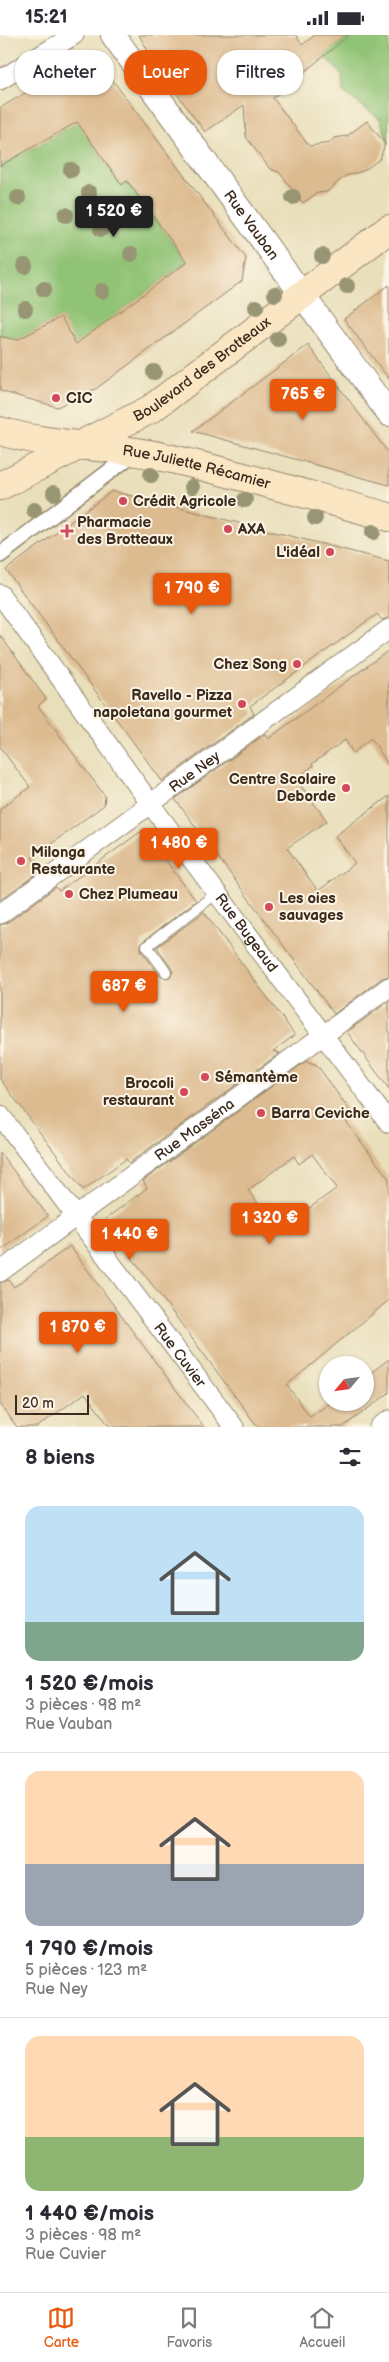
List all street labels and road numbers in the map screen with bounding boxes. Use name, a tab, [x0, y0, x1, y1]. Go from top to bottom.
street label: Rue Vauban	[220, 186, 283, 264]
street label: Boulevard des Brotteaux	[130, 312, 275, 426]
street label: Rue Juliette Récamier	[121, 441, 273, 493]
street label: Rue Ney	[165, 746, 224, 797]
street label: Rue Bugeaud	[211, 890, 282, 976]
street label: Rue Masséna	[151, 1094, 238, 1165]
street label: Rue Cuvier	[150, 1319, 211, 1392]

